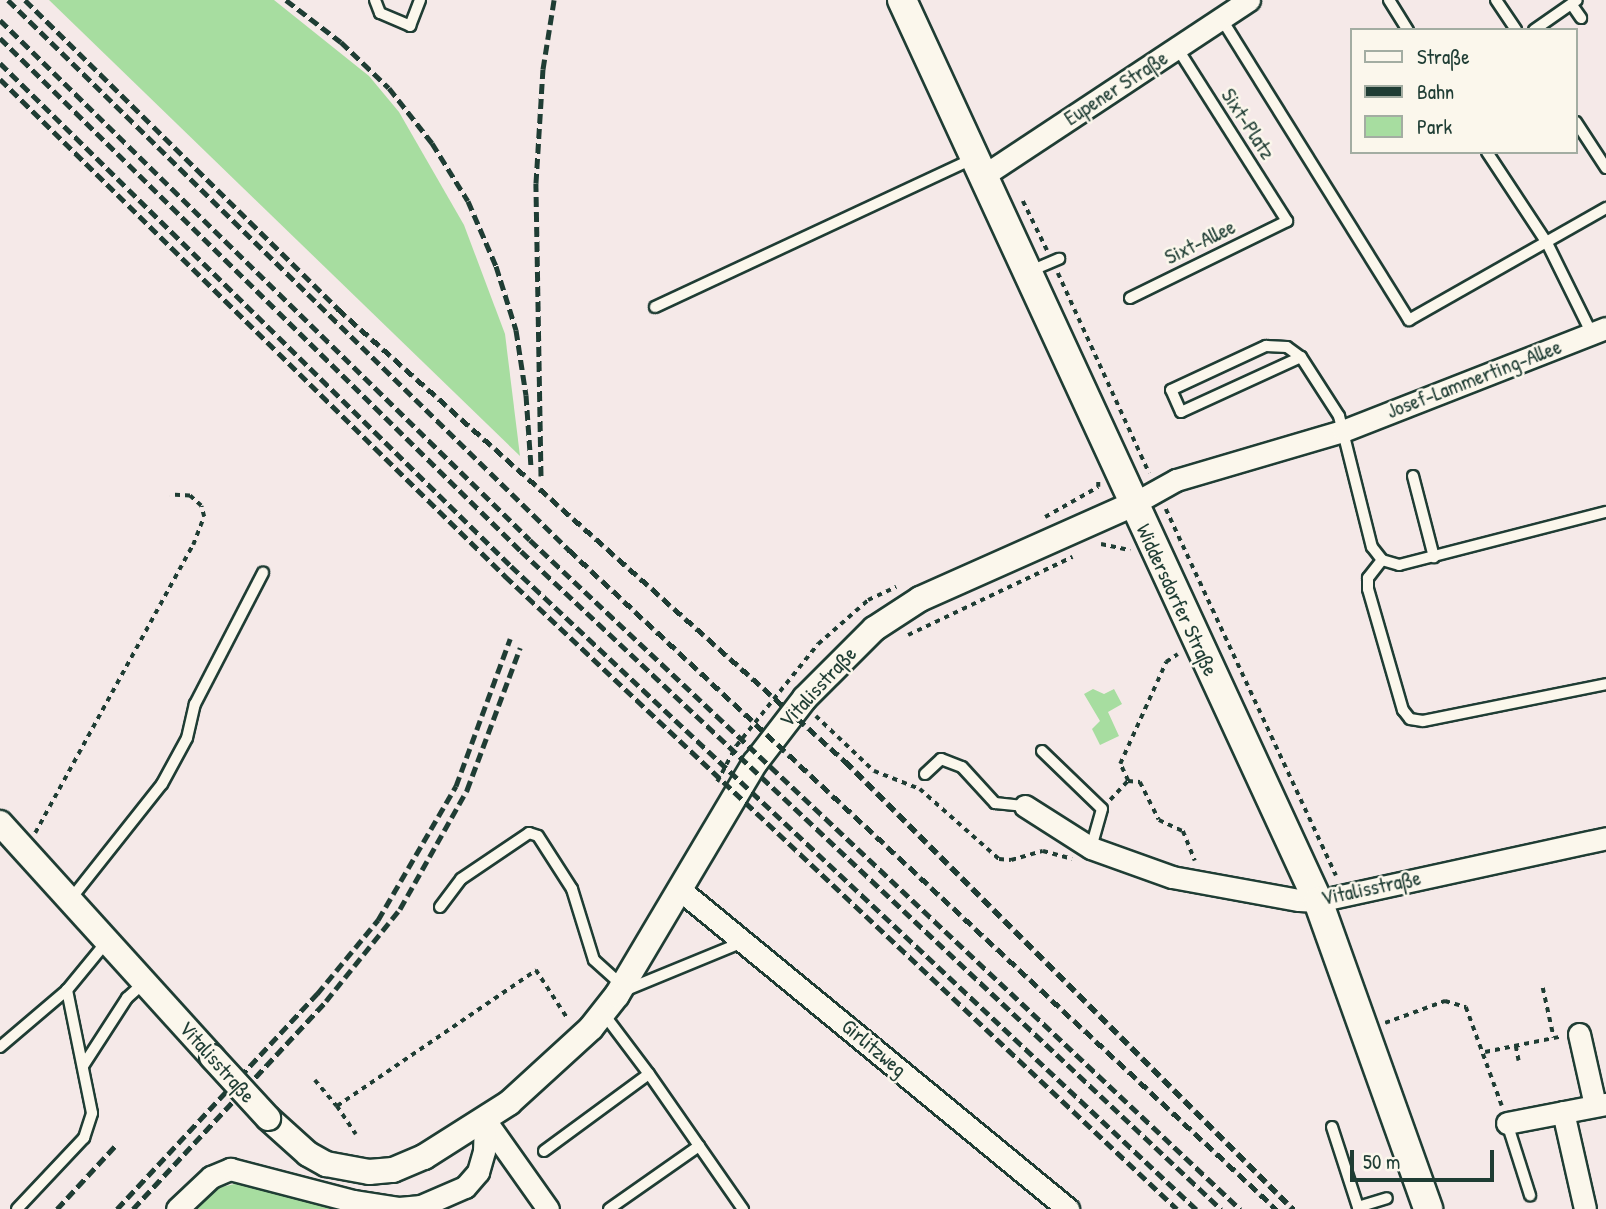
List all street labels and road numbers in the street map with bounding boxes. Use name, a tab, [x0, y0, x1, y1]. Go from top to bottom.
street label: Eupener Straße	[1059, 45, 1173, 131]
street label: Sixt-Platz	[1216, 84, 1280, 164]
street label: Sixt-Allee	[1161, 214, 1239, 270]
street label: Josef-Lammerting-Allee	[1383, 334, 1565, 424]
street label: Widdersdorfer Straße	[1131, 520, 1223, 680]
street label: Vitalisstraße	[774, 641, 862, 733]
street label: Vitalisstraße	[1319, 865, 1423, 911]
street label: Girlitzweg	[836, 1014, 912, 1082]
street label: Vitalisstraße	[174, 1016, 260, 1108]

